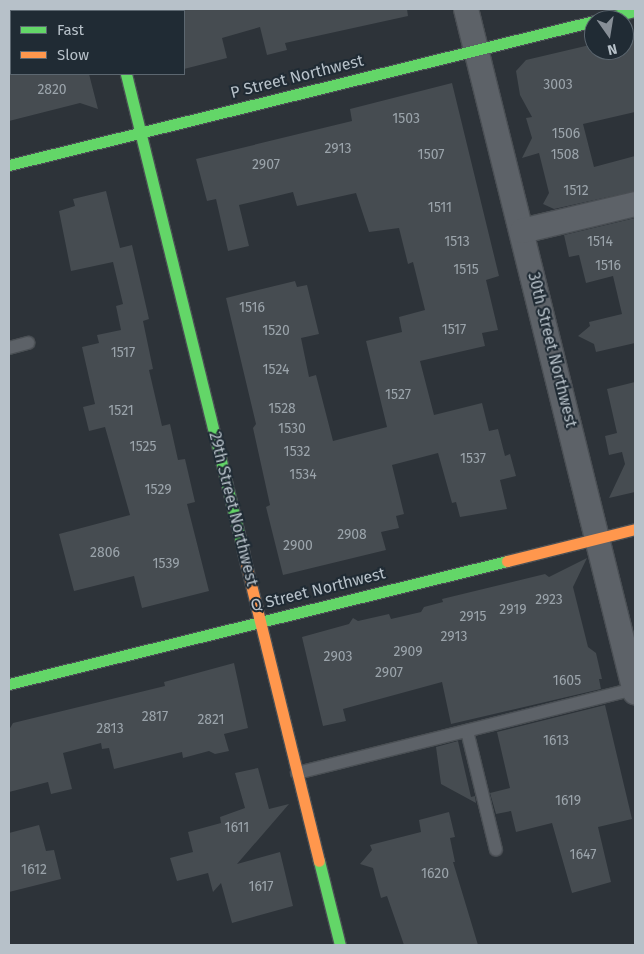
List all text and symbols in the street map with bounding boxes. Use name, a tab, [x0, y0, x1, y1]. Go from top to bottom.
legend	[10, 10, 185, 75]
north arrow	[584, 10, 634, 60]
text: Fast	[57, 21, 84, 39]
text: N	[606, 40, 619, 58]
text: Slow	[57, 46, 89, 64]
street label: P Street Northwest	[229, 51, 365, 103]
house number: 3003	[543, 77, 573, 93]
house number: 2820	[37, 82, 67, 98]
house number: 1503	[392, 111, 420, 127]
house number: 1506	[552, 126, 580, 142]
house number: 2913	[325, 141, 351, 157]
house number: 1507	[418, 147, 444, 163]
house number: 1508	[551, 147, 579, 163]
house number: 2907	[252, 157, 280, 173]
house number: 1512	[563, 183, 589, 199]
house number: 1511	[428, 200, 452, 216]
house number: 1513	[444, 234, 470, 250]
house number: 1514	[587, 234, 613, 250]
house number: 1516	[595, 258, 621, 274]
house number: 1515	[453, 262, 479, 278]
street label: 30th Street Northwest	[523, 271, 581, 429]
house number: 1516	[239, 300, 265, 316]
house number: 1517	[442, 322, 466, 338]
house number: 1520	[262, 323, 290, 339]
house number: 1517	[111, 345, 135, 361]
house number: 1524	[263, 362, 289, 378]
house number: 1527	[385, 387, 411, 403]
house number: 1528	[268, 401, 296, 417]
house number: 1521	[108, 403, 134, 419]
house number: 1530	[278, 421, 306, 437]
street label: 29th Street Northwest	[205, 430, 261, 588]
house number: 1525	[130, 439, 156, 455]
house number: 1532	[284, 444, 310, 460]
house number: 1537	[460, 451, 486, 467]
house number: 1534	[289, 467, 317, 483]
house number: 1529	[144, 482, 172, 498]
house number: 2908	[337, 527, 367, 543]
house number: 2900	[283, 538, 313, 554]
house number: 2806	[90, 545, 120, 561]
house number: 1539	[152, 556, 180, 572]
street label: Q Street Northwest	[249, 564, 387, 616]
house number: 2923	[535, 592, 563, 608]
house number: 2919	[499, 602, 527, 618]
house number: 2915	[460, 609, 486, 625]
house number: 2913	[441, 629, 467, 645]
house number: 2909	[393, 644, 423, 660]
house number: 2903	[324, 649, 352, 665]
house number: 2907	[375, 665, 403, 681]
house number: 1605	[553, 673, 581, 689]
house number: 2817	[142, 709, 168, 725]
house number: 2821	[197, 712, 225, 728]
house number: 2813	[96, 721, 124, 737]
house number: 1613	[543, 733, 569, 749]
house number: 1619	[555, 793, 581, 809]
house number: 1611	[225, 820, 249, 836]
house number: 1647	[570, 847, 596, 863]
house number: 1612	[21, 862, 47, 878]
house number: 1620	[421, 866, 449, 882]
house number: 1617	[248, 879, 274, 895]

